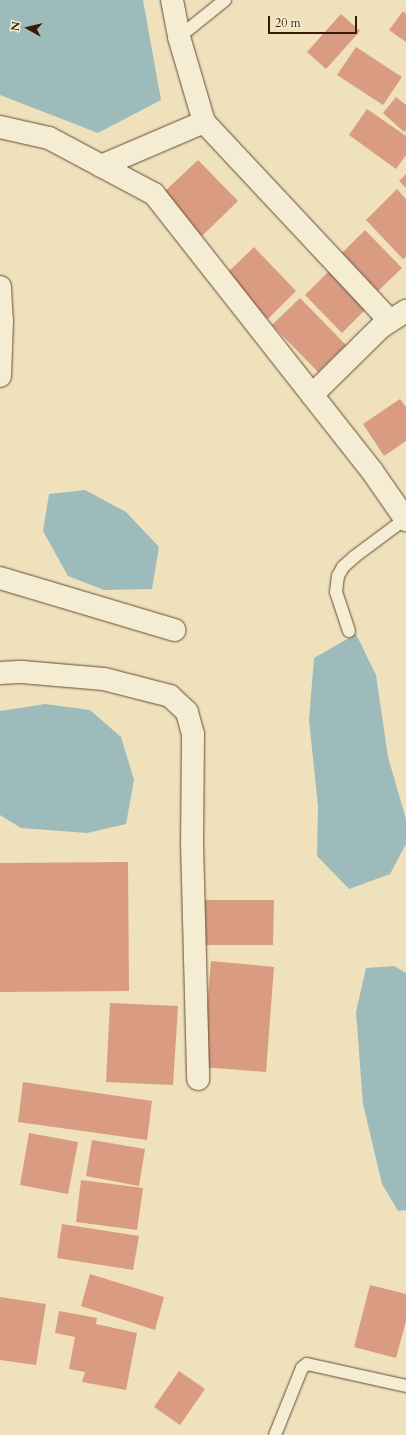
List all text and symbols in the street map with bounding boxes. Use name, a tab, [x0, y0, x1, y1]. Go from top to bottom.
north arrow	[8, 8, 48, 48]
scale bar	[270, 8, 359, 34]
text: 20 m	[275, 15, 301, 31]
text: N	[8, 20, 24, 32]

